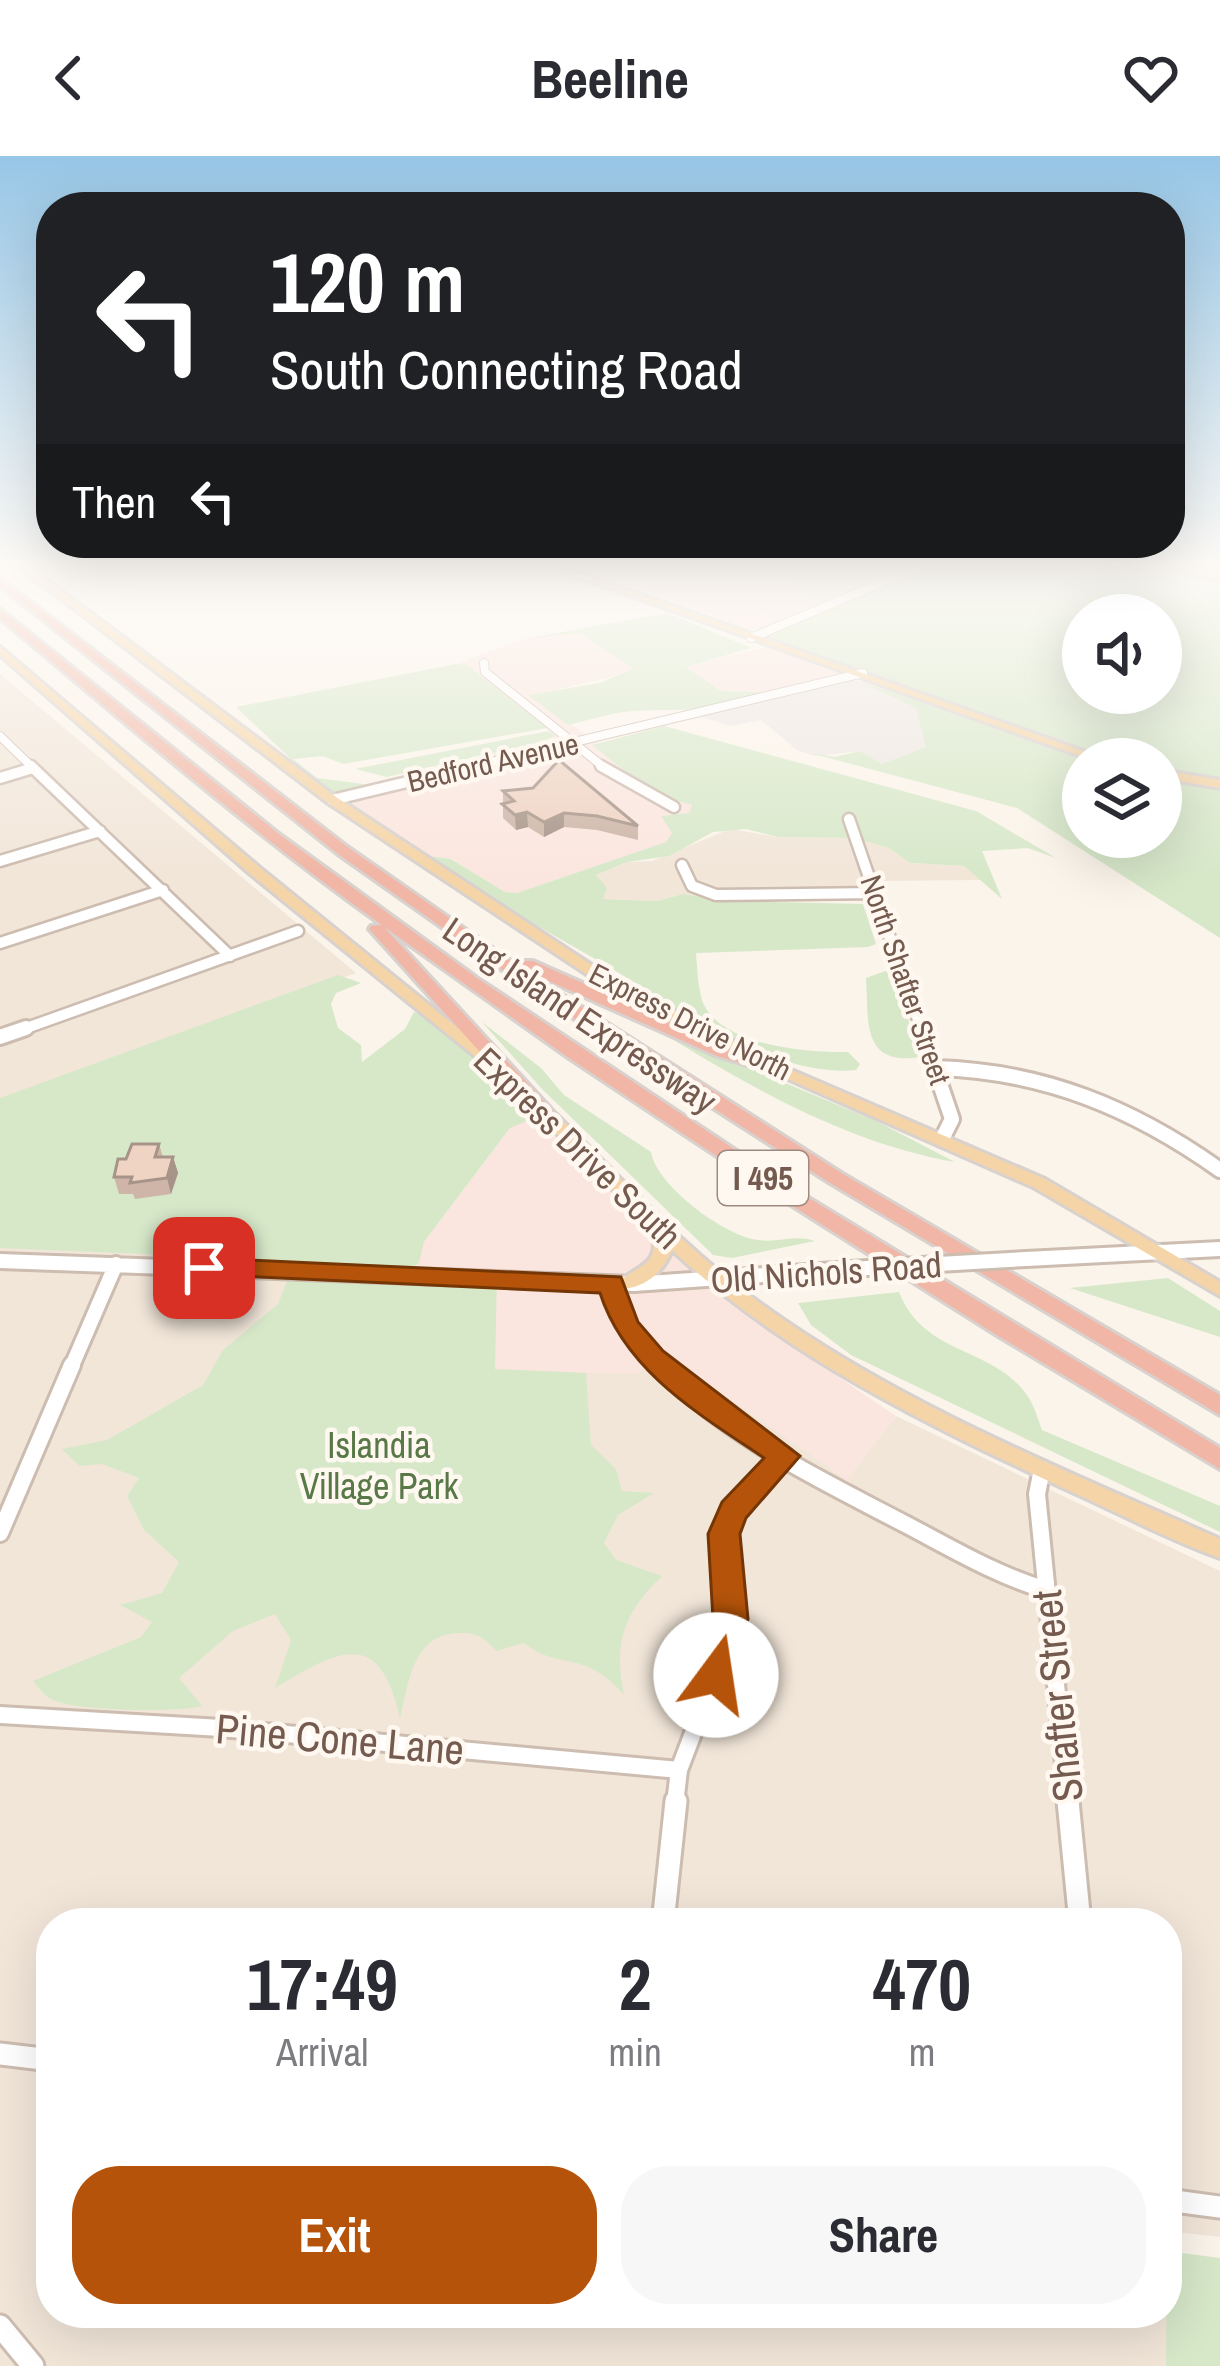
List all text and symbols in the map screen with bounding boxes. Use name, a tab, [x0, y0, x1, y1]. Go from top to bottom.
text: Beeline	[531, 42, 689, 115]
icon: back	[36, 45, 102, 111]
icon: heart	[1118, 45, 1184, 111]
text: 120 m	[270, 225, 465, 338]
icon: left	[72, 240, 228, 396]
text: South Connecting Road	[270, 333, 743, 406]
icon: left	[180, 468, 246, 534]
text: Then	[72, 471, 156, 532]
map controls	[1062, 594, 1182, 858]
button: sound	[1062, 594, 1182, 714]
street label: Bedford Avenue	[403, 723, 582, 801]
button: layers	[1062, 738, 1182, 858]
street label: North Shafter Street	[851, 870, 961, 1090]
street label: Long Island Expressway	[434, 906, 726, 1124]
street label: Express Drive North	[583, 953, 798, 1089]
street label: Express Drive South	[464, 1037, 692, 1259]
road number: I 495	[718, 1151, 808, 1205]
pin	[153, 1217, 255, 1319]
icon: arrive	[171, 1235, 237, 1301]
street label: Old Nichols Road	[709, 1240, 943, 1304]
park label: Islandia Village Park	[300, 1421, 459, 1510]
street label: Shafter Street	[1018, 1587, 1096, 1805]
position arrow	[653, 1612, 779, 1738]
street label: Pine Cone Lane	[214, 1700, 466, 1778]
text: 17:49	[247, 1935, 398, 2032]
text: 2	[619, 1935, 652, 2032]
text: 470	[873, 1935, 971, 2032]
text: Arrival	[276, 2026, 368, 2078]
text: min	[609, 2026, 662, 2078]
text: m	[909, 2026, 935, 2078]
button: Exit	[72, 2166, 597, 2304]
button: Share	[621, 2166, 1146, 2304]

